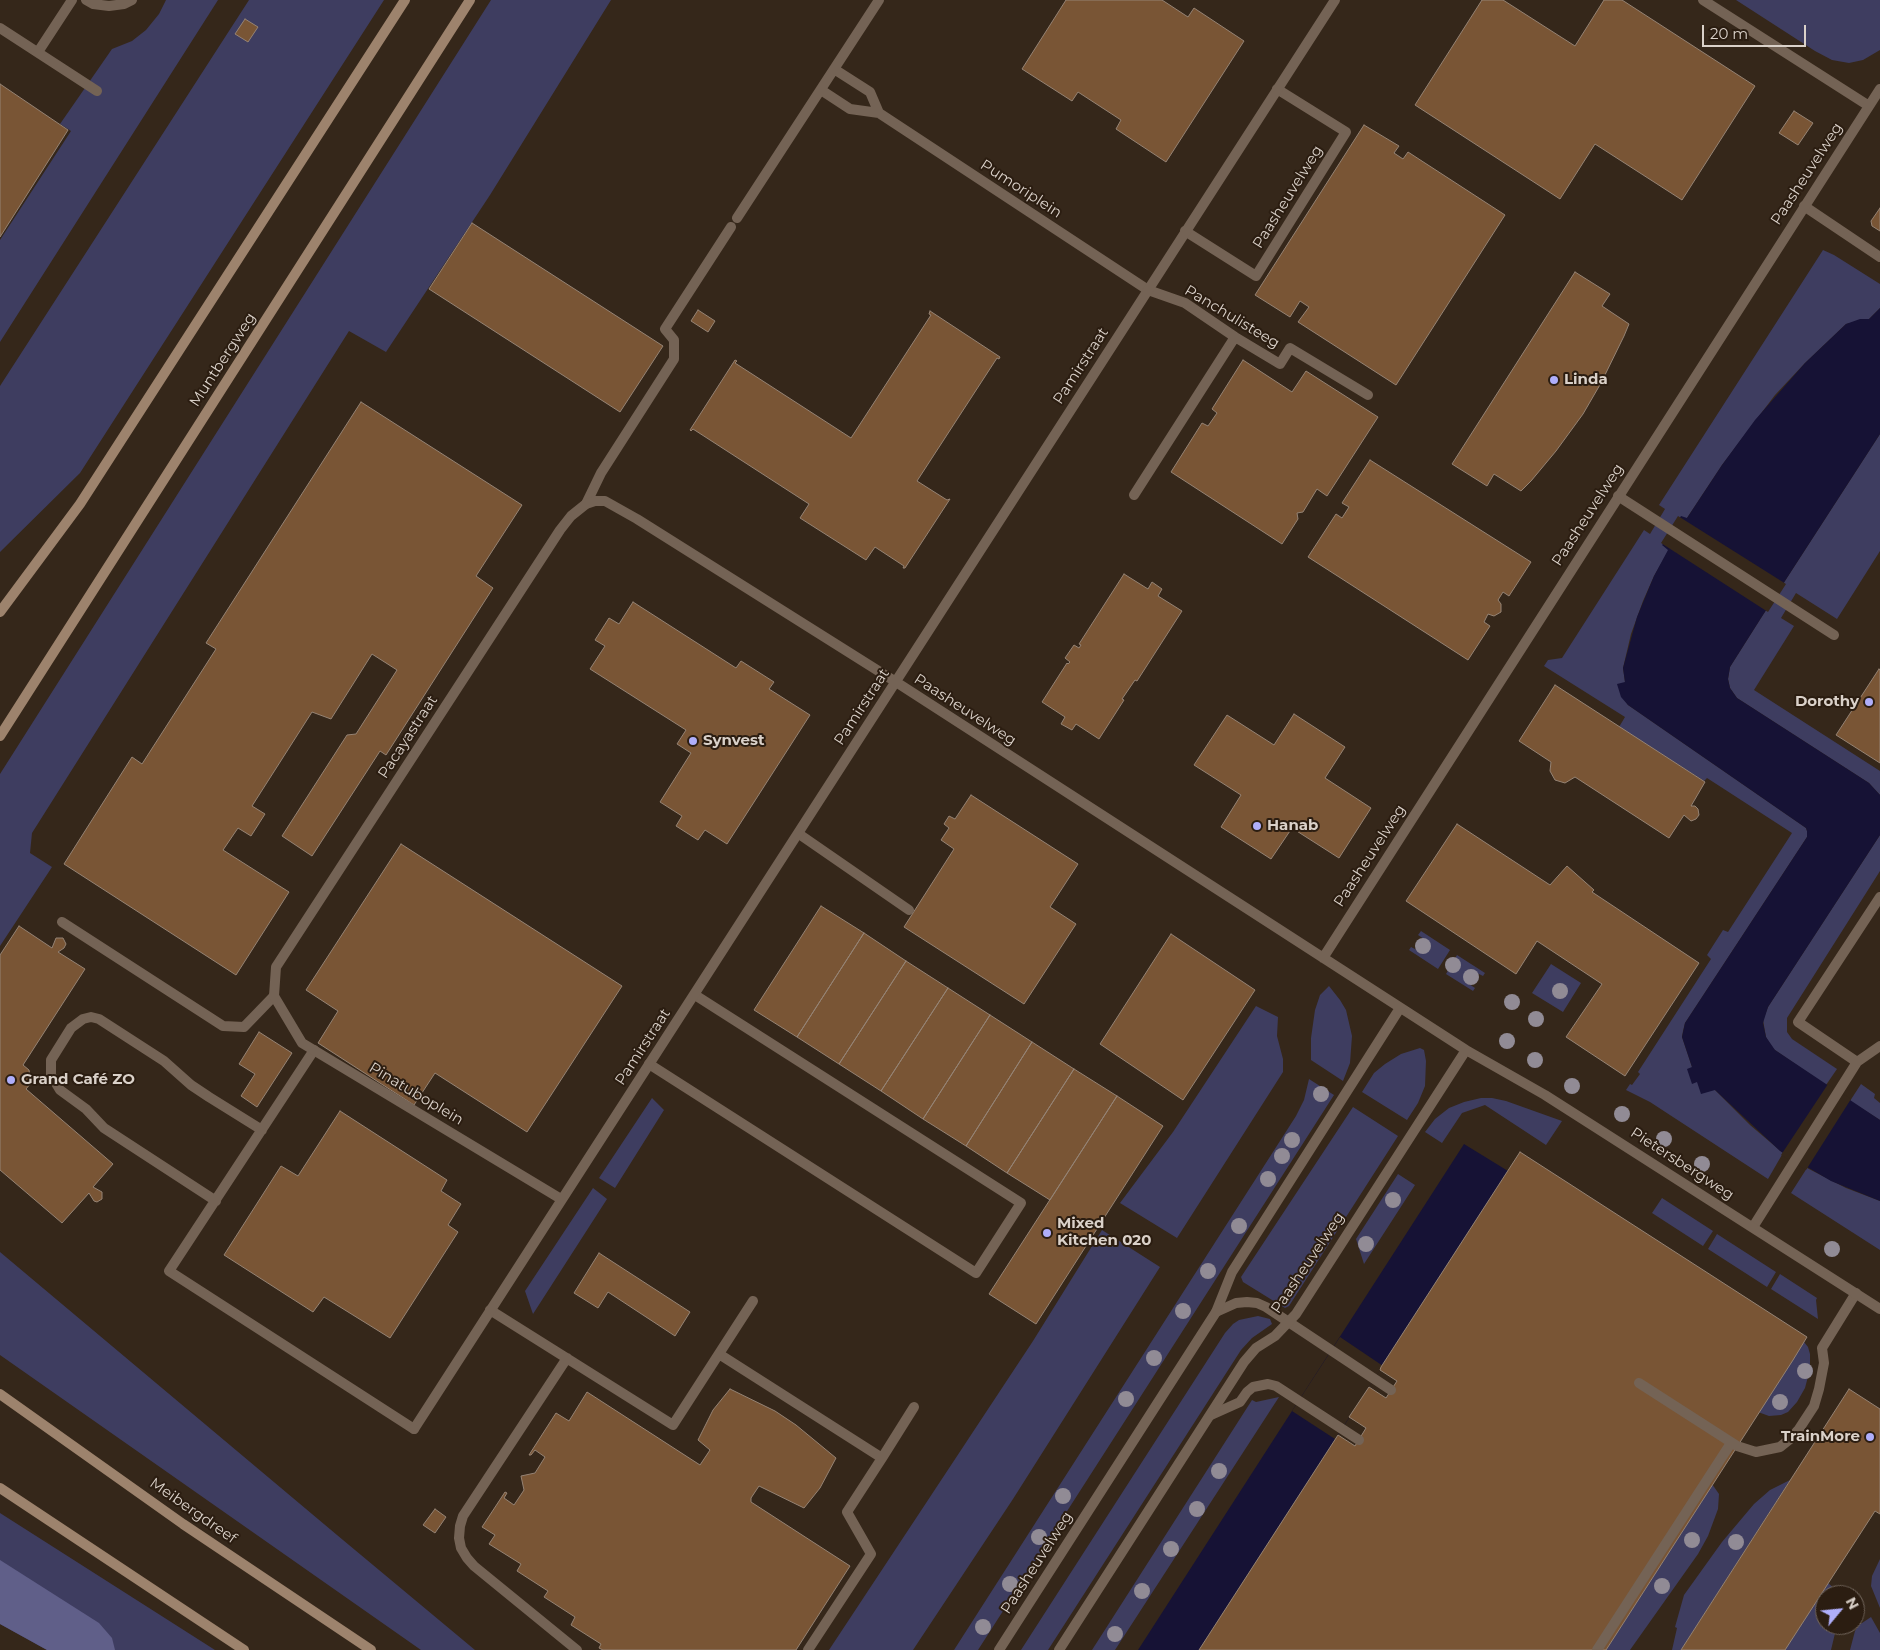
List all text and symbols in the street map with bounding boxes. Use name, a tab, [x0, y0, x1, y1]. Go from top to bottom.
scale bar	[1705, 15, 1809, 47]
text: 20 m	[1710, 24, 1748, 43]
street label: Paasheuvelweg	[1767, 120, 1847, 228]
street label: Paasheuvelweg	[1249, 142, 1327, 252]
street label: Pumoriplein	[977, 156, 1065, 222]
street label: Panchulisteeg	[1181, 282, 1283, 352]
street label: Muntbergweg	[186, 310, 260, 410]
street label: Pamirstraat	[1050, 324, 1112, 408]
place label: Linda	[1564, 371, 1608, 389]
marker: Linda	[1548, 374, 1560, 386]
street label: Paasheuvelweg	[1548, 461, 1628, 569]
street label: Pamirstraat	[831, 665, 893, 749]
street label: Paasheuvelweg	[911, 670, 1019, 750]
street label: Pacayastraat	[374, 692, 442, 782]
place label: Dorothy	[1795, 693, 1859, 711]
marker: Dorothy	[1863, 696, 1875, 708]
place label: Synvest	[703, 732, 764, 750]
marker: Synvest	[687, 735, 699, 747]
street label: Paasheuvelweg	[1330, 802, 1410, 910]
place label: Hanab	[1267, 817, 1318, 835]
marker: Hanab	[1251, 820, 1263, 832]
street label: Pamirstraat	[612, 1005, 674, 1089]
street label: Pinatuboplein	[366, 1059, 466, 1129]
place label: Grand Café ZO	[21, 1071, 135, 1089]
marker: Grand Café ZO	[5, 1074, 17, 1086]
street label: Pietersbergweg	[1627, 1124, 1737, 1204]
street label: Paasheuvelweg	[1268, 1209, 1348, 1317]
place label: Mixed Kitchen 020	[1057, 1215, 1151, 1250]
marker: Mixed Kitchen 020	[1041, 1227, 1053, 1239]
place label: TrainMore	[1781, 1428, 1860, 1446]
marker: TrainMore	[1864, 1431, 1876, 1443]
street label: Meibergdreef	[146, 1474, 240, 1548]
street label: Paasheuvelweg	[997, 1509, 1077, 1617]
north arrow	[1815, 1585, 1865, 1635]
text: N	[1842, 1594, 1863, 1613]

